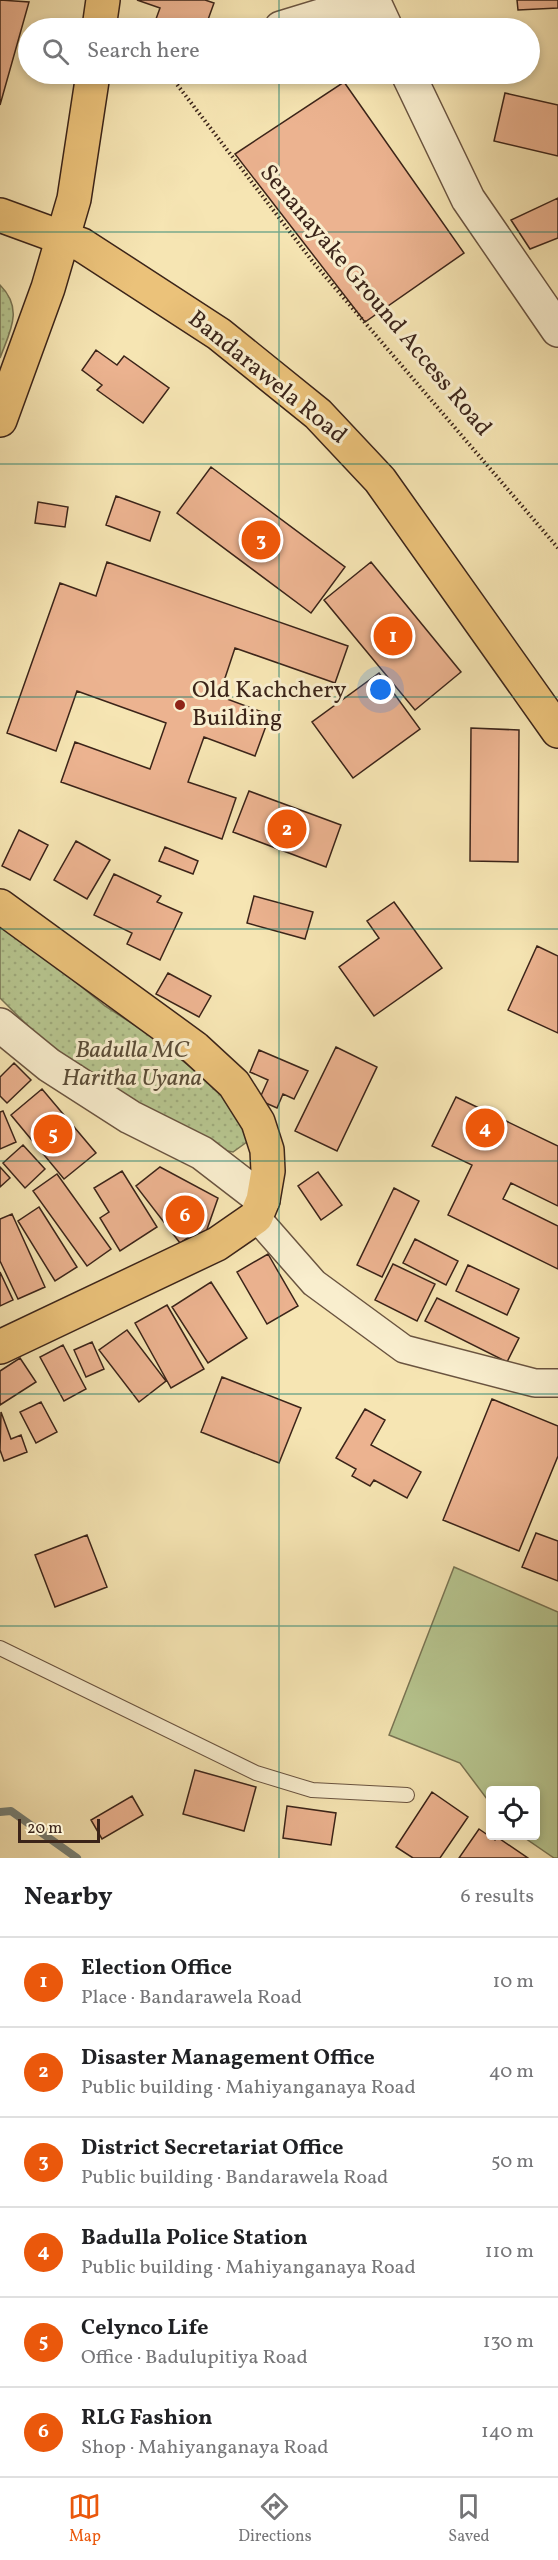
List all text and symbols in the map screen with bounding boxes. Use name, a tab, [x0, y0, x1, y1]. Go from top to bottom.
search box	[18, 18, 540, 84]
icon: search	[39, 35, 72, 68]
text: Search here	[87, 36, 200, 67]
street label: Senanayake Ground Access Road	[251, 158, 499, 444]
street label: Bandarawela Road	[180, 303, 354, 453]
pin: 3	[242, 518, 280, 562]
pin: 1	[374, 614, 412, 658]
place label: Old Kachchery Building	[192, 674, 347, 736]
your location	[366, 675, 395, 704]
marker: Old Kachchery Building	[173, 698, 187, 712]
pin: 2	[268, 806, 306, 852]
park label: Badulla MC Haritha Uyana	[62, 1034, 202, 1096]
pin: 4	[466, 1106, 504, 1150]
pin: 5	[34, 1112, 72, 1156]
pin: 6	[166, 1192, 204, 1238]
map controls	[486, 1786, 540, 1840]
button: locate	[486, 1786, 540, 1840]
scale bar	[18, 1816, 100, 1844]
text: 20 m	[27, 1818, 62, 1840]
text: Nearby	[24, 1879, 113, 1915]
text: 6 results	[461, 1883, 534, 1911]
text: Election Office	[81, 1953, 232, 1984]
text: 1	[39, 1968, 48, 1996]
text: 10 m	[493, 1968, 534, 1996]
text: Place · Bandarawela Road	[81, 1984, 302, 2012]
text: Disaster Management Office	[81, 2043, 375, 2074]
text: 2	[38, 2058, 49, 2086]
text: 40 m	[489, 2058, 534, 2086]
text: Public building · Mahiyanganaya Road	[81, 2074, 416, 2102]
text: District Secretariat Office	[81, 2133, 343, 2164]
text: 3	[38, 2148, 49, 2176]
text: 50 m	[491, 2148, 534, 2176]
text: Public building · Bandarawela Road	[81, 2164, 388, 2192]
text: Badulla Police Station	[81, 2223, 308, 2254]
text: 4	[37, 2238, 50, 2266]
text: 110 m	[485, 2238, 534, 2266]
text: Public building · Mahiyanganaya Road	[81, 2254, 416, 2282]
text: Celynco Life	[81, 2313, 209, 2344]
text: 5	[39, 2328, 48, 2356]
text: 130 m	[483, 2328, 534, 2356]
text: Office · Badulupitiya Road	[81, 2344, 308, 2372]
text: RLG Fashion	[81, 2403, 212, 2434]
text: 6	[38, 2418, 49, 2446]
text: 140 m	[481, 2418, 534, 2446]
text: Shop · Mahiyanganaya Road	[81, 2434, 329, 2462]
tab: Map	[68, 2490, 101, 2548]
tab: Directions	[238, 2490, 312, 2548]
tab: Saved	[448, 2490, 490, 2548]

